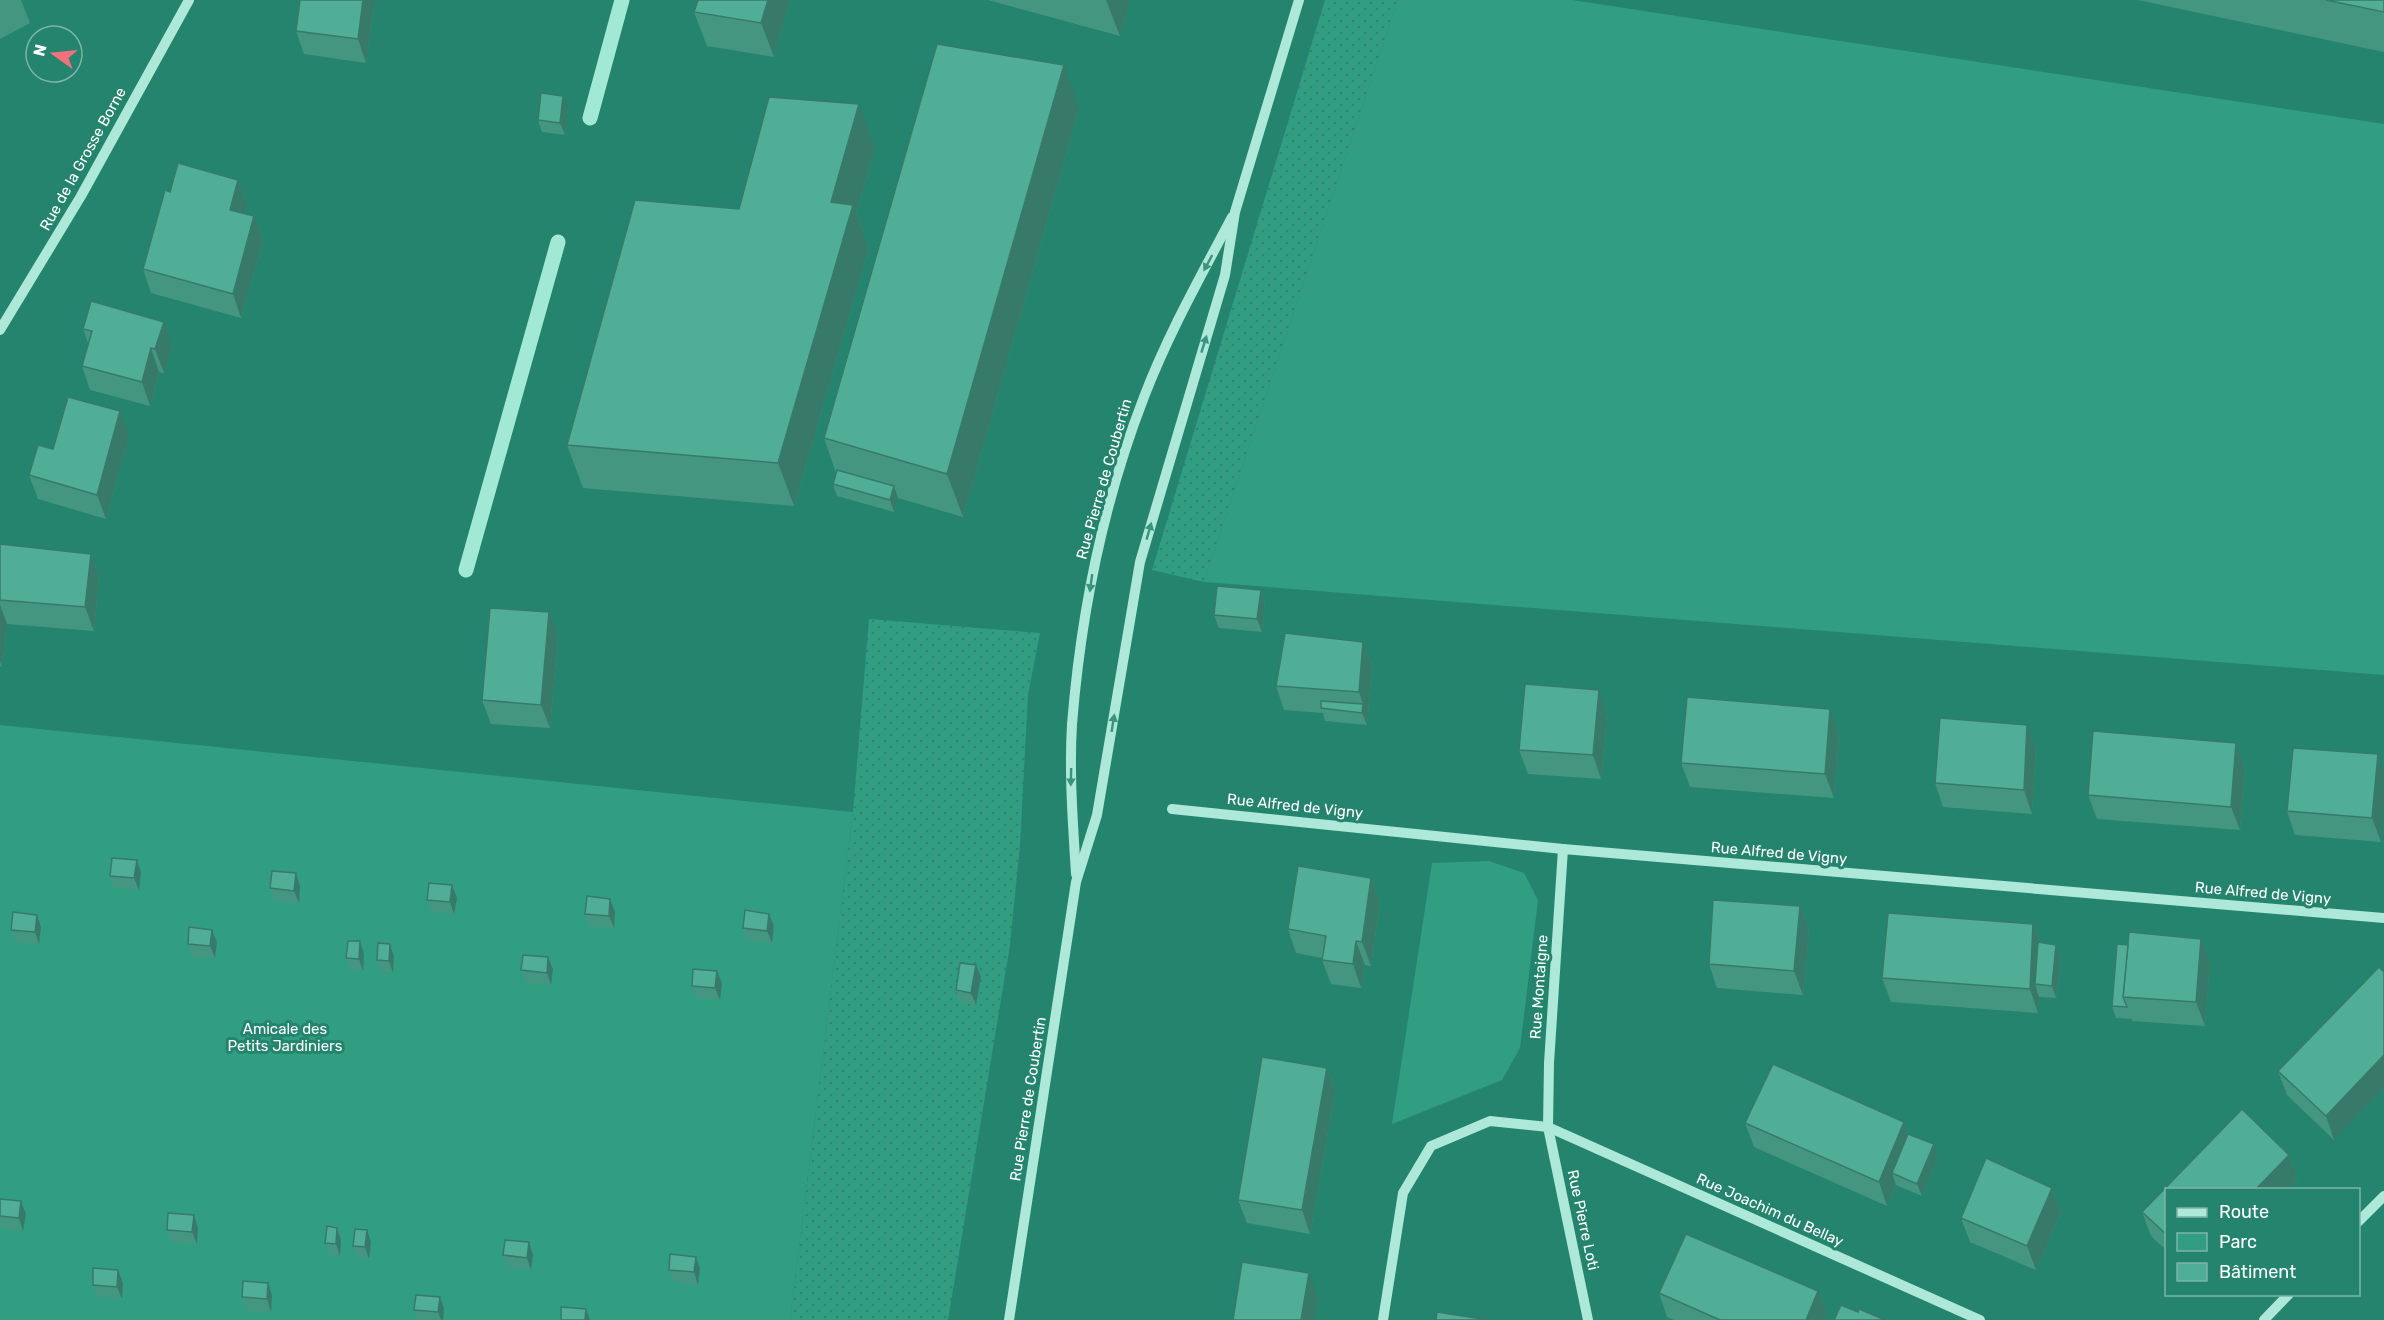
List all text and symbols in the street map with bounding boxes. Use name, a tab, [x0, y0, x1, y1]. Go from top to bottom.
north arrow	[24, 24, 84, 84]
text: N	[29, 42, 51, 58]
street label: Rue de la Grosse Borne	[36, 84, 130, 234]
one-way arrow	[1203, 255, 1213, 272]
one-way arrow	[1200, 335, 1209, 353]
street label: Rue Pierre de Coubertin	[1072, 397, 1136, 561]
one-way arrow	[1145, 522, 1154, 540]
one-way arrow	[1087, 574, 1096, 593]
one-way arrow	[1109, 713, 1118, 732]
one-way arrow	[1066, 767, 1076, 786]
street label: Rue Alfred de Vigny	[1226, 790, 1364, 822]
street label: Rue Alfred de Vigny	[1710, 838, 1848, 868]
street label: Rue Alfred de Vigny	[2194, 878, 2332, 908]
street label: Rue Montaigne	[1526, 934, 1552, 1040]
street label: Rue Pierre de Coubertin	[1006, 1016, 1050, 1182]
park label: Amicale des Petits Jardiniers	[228, 1020, 343, 1055]
street label: Rue Pierre Loti	[1564, 1168, 1602, 1272]
street label: Rue Joachim du Bellay	[1694, 1169, 1846, 1251]
legend	[2165, 1188, 2360, 1296]
text: Route	[2219, 1201, 2269, 1223]
text: Parc	[2219, 1231, 2257, 1253]
text: Bâtiment	[2219, 1261, 2296, 1283]

